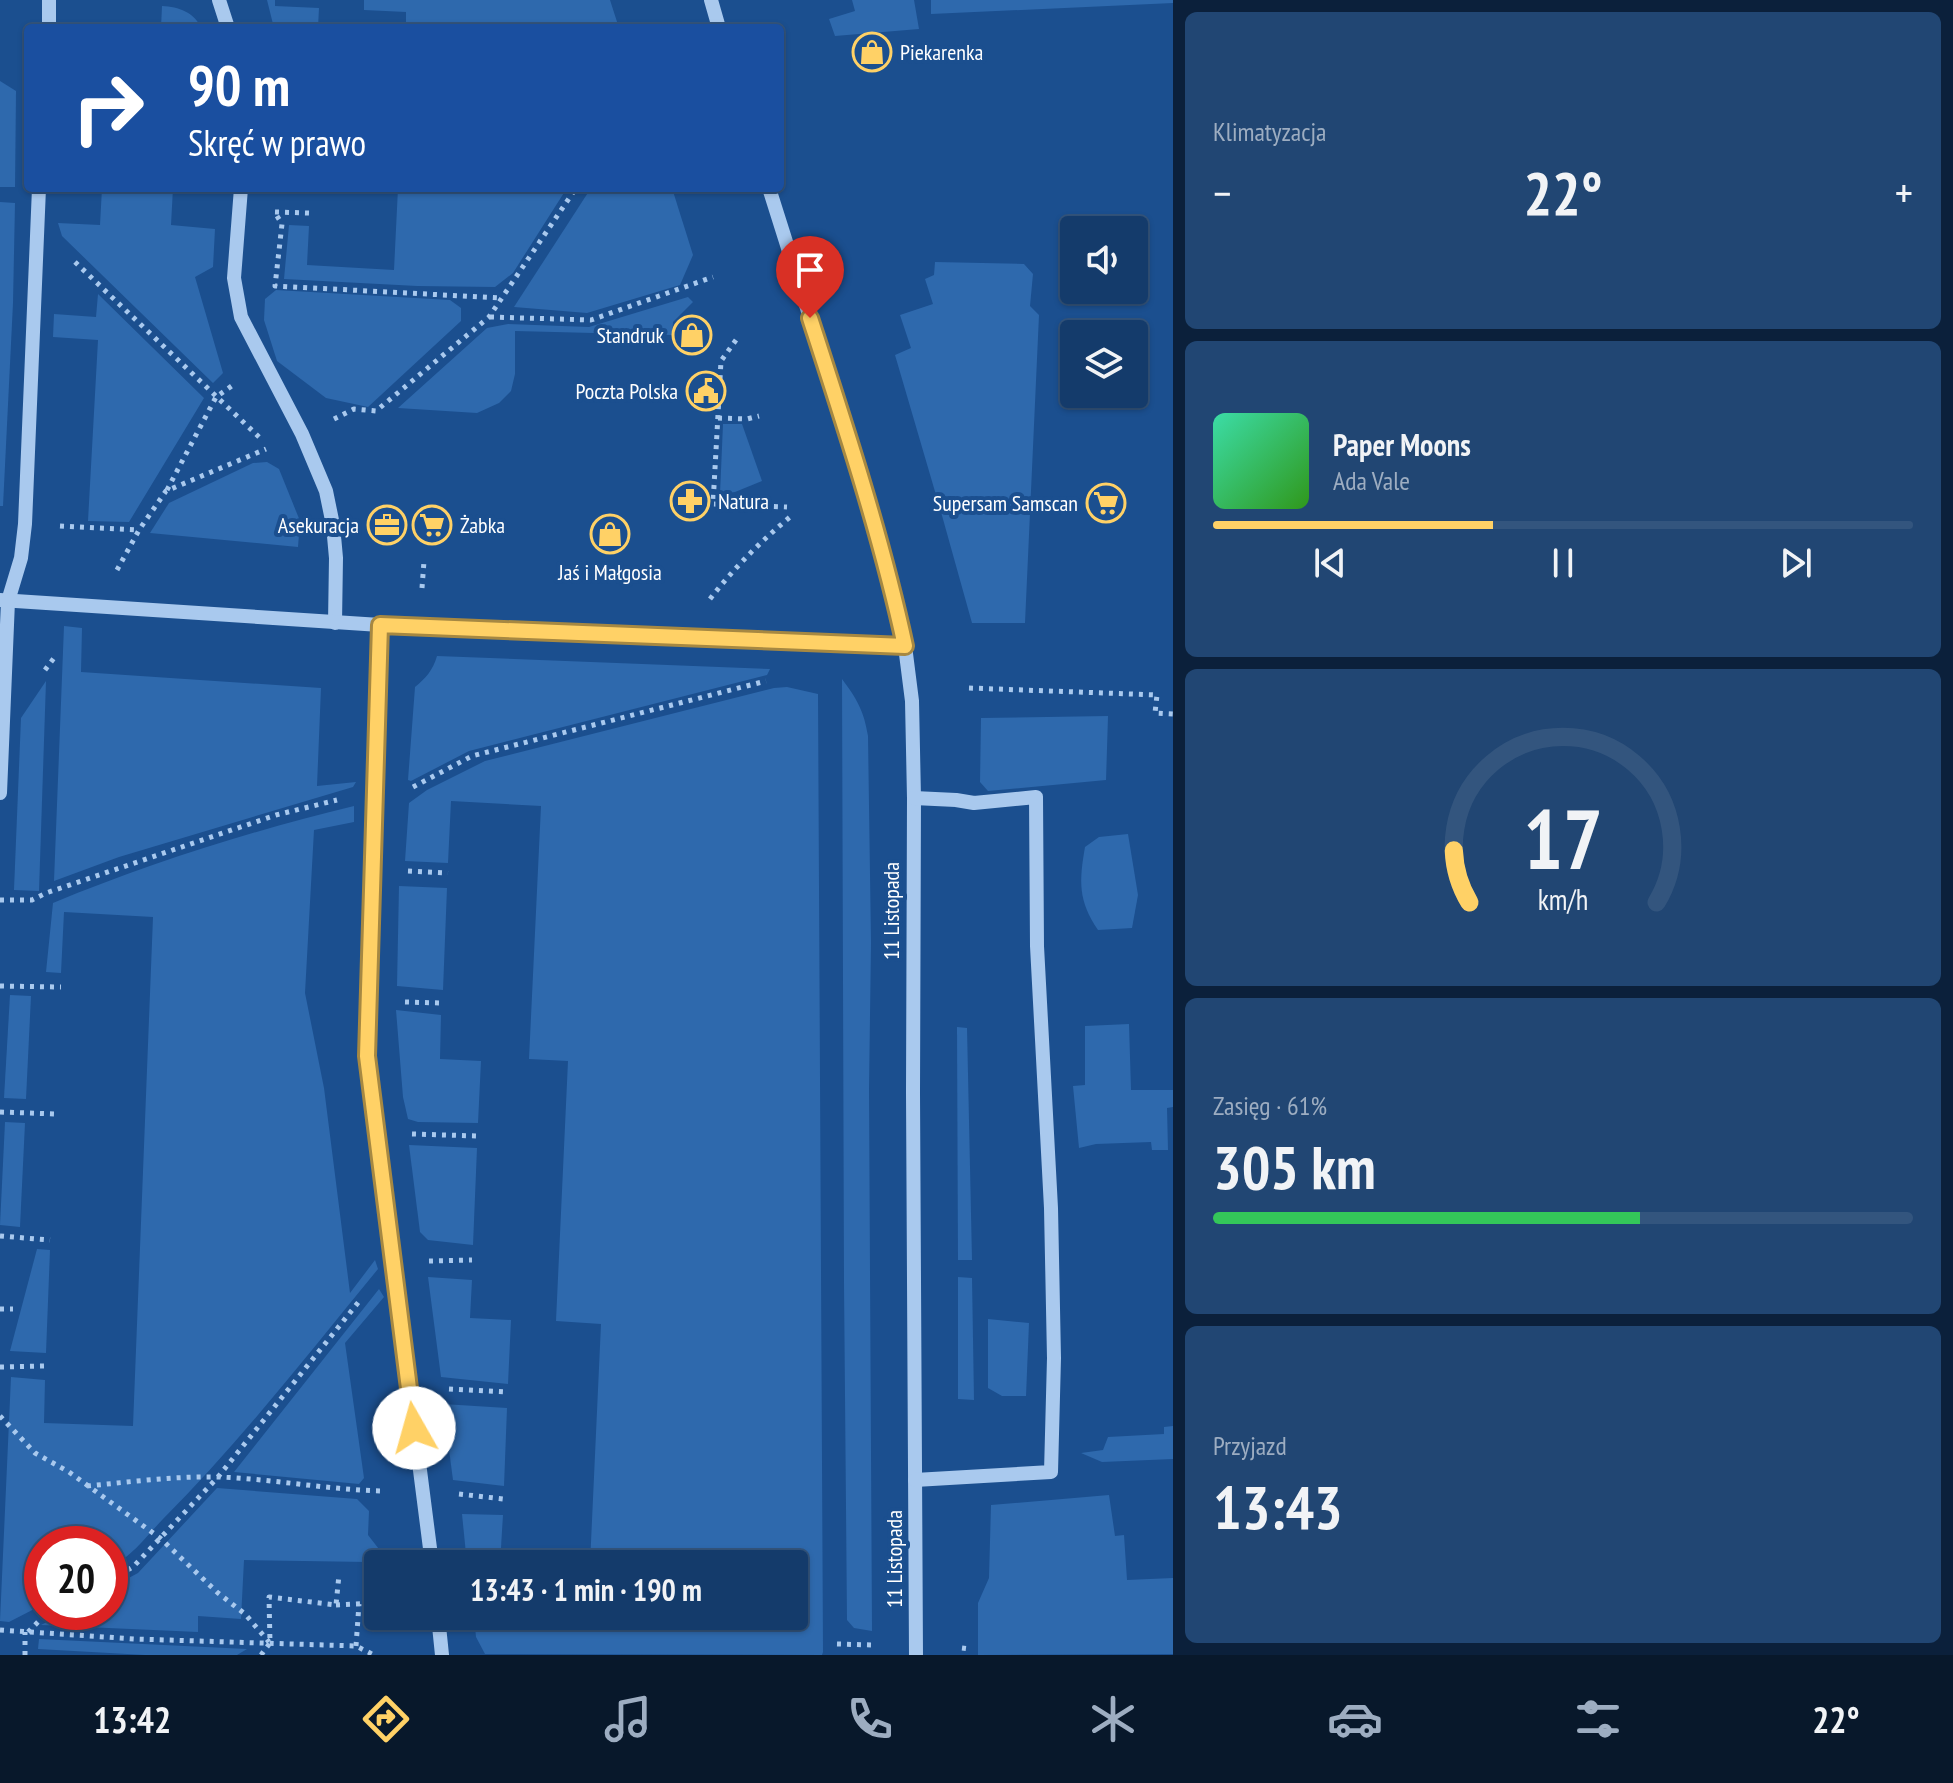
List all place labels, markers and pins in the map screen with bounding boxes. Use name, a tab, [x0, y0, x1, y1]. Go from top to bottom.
shop icon: Piekarenka	[851, 31, 893, 73]
place label: Piekarenka	[900, 38, 983, 66]
pin	[776, 236, 844, 318]
shop icon: Standruk	[671, 314, 713, 356]
place label: Standruk	[596, 321, 664, 349]
public building icon: Poczta Polska	[685, 370, 727, 412]
place label: Poczta Polska	[576, 377, 678, 405]
pharmacy icon: Natura	[669, 480, 711, 522]
supermarket icon: Supersam Samscan	[1085, 482, 1127, 524]
place label: Natura	[718, 487, 769, 515]
place label: Supersam Samscan	[933, 489, 1078, 517]
office icon: Asekuracja	[366, 504, 408, 546]
supermarket icon: Żabka	[411, 504, 453, 546]
place label: Asekuracja	[278, 511, 359, 539]
place label: Żabka	[460, 511, 505, 539]
shop icon: Jaś i Małgosia	[589, 513, 631, 555]
place label: Jaś i Małgosia	[557, 558, 662, 586]

